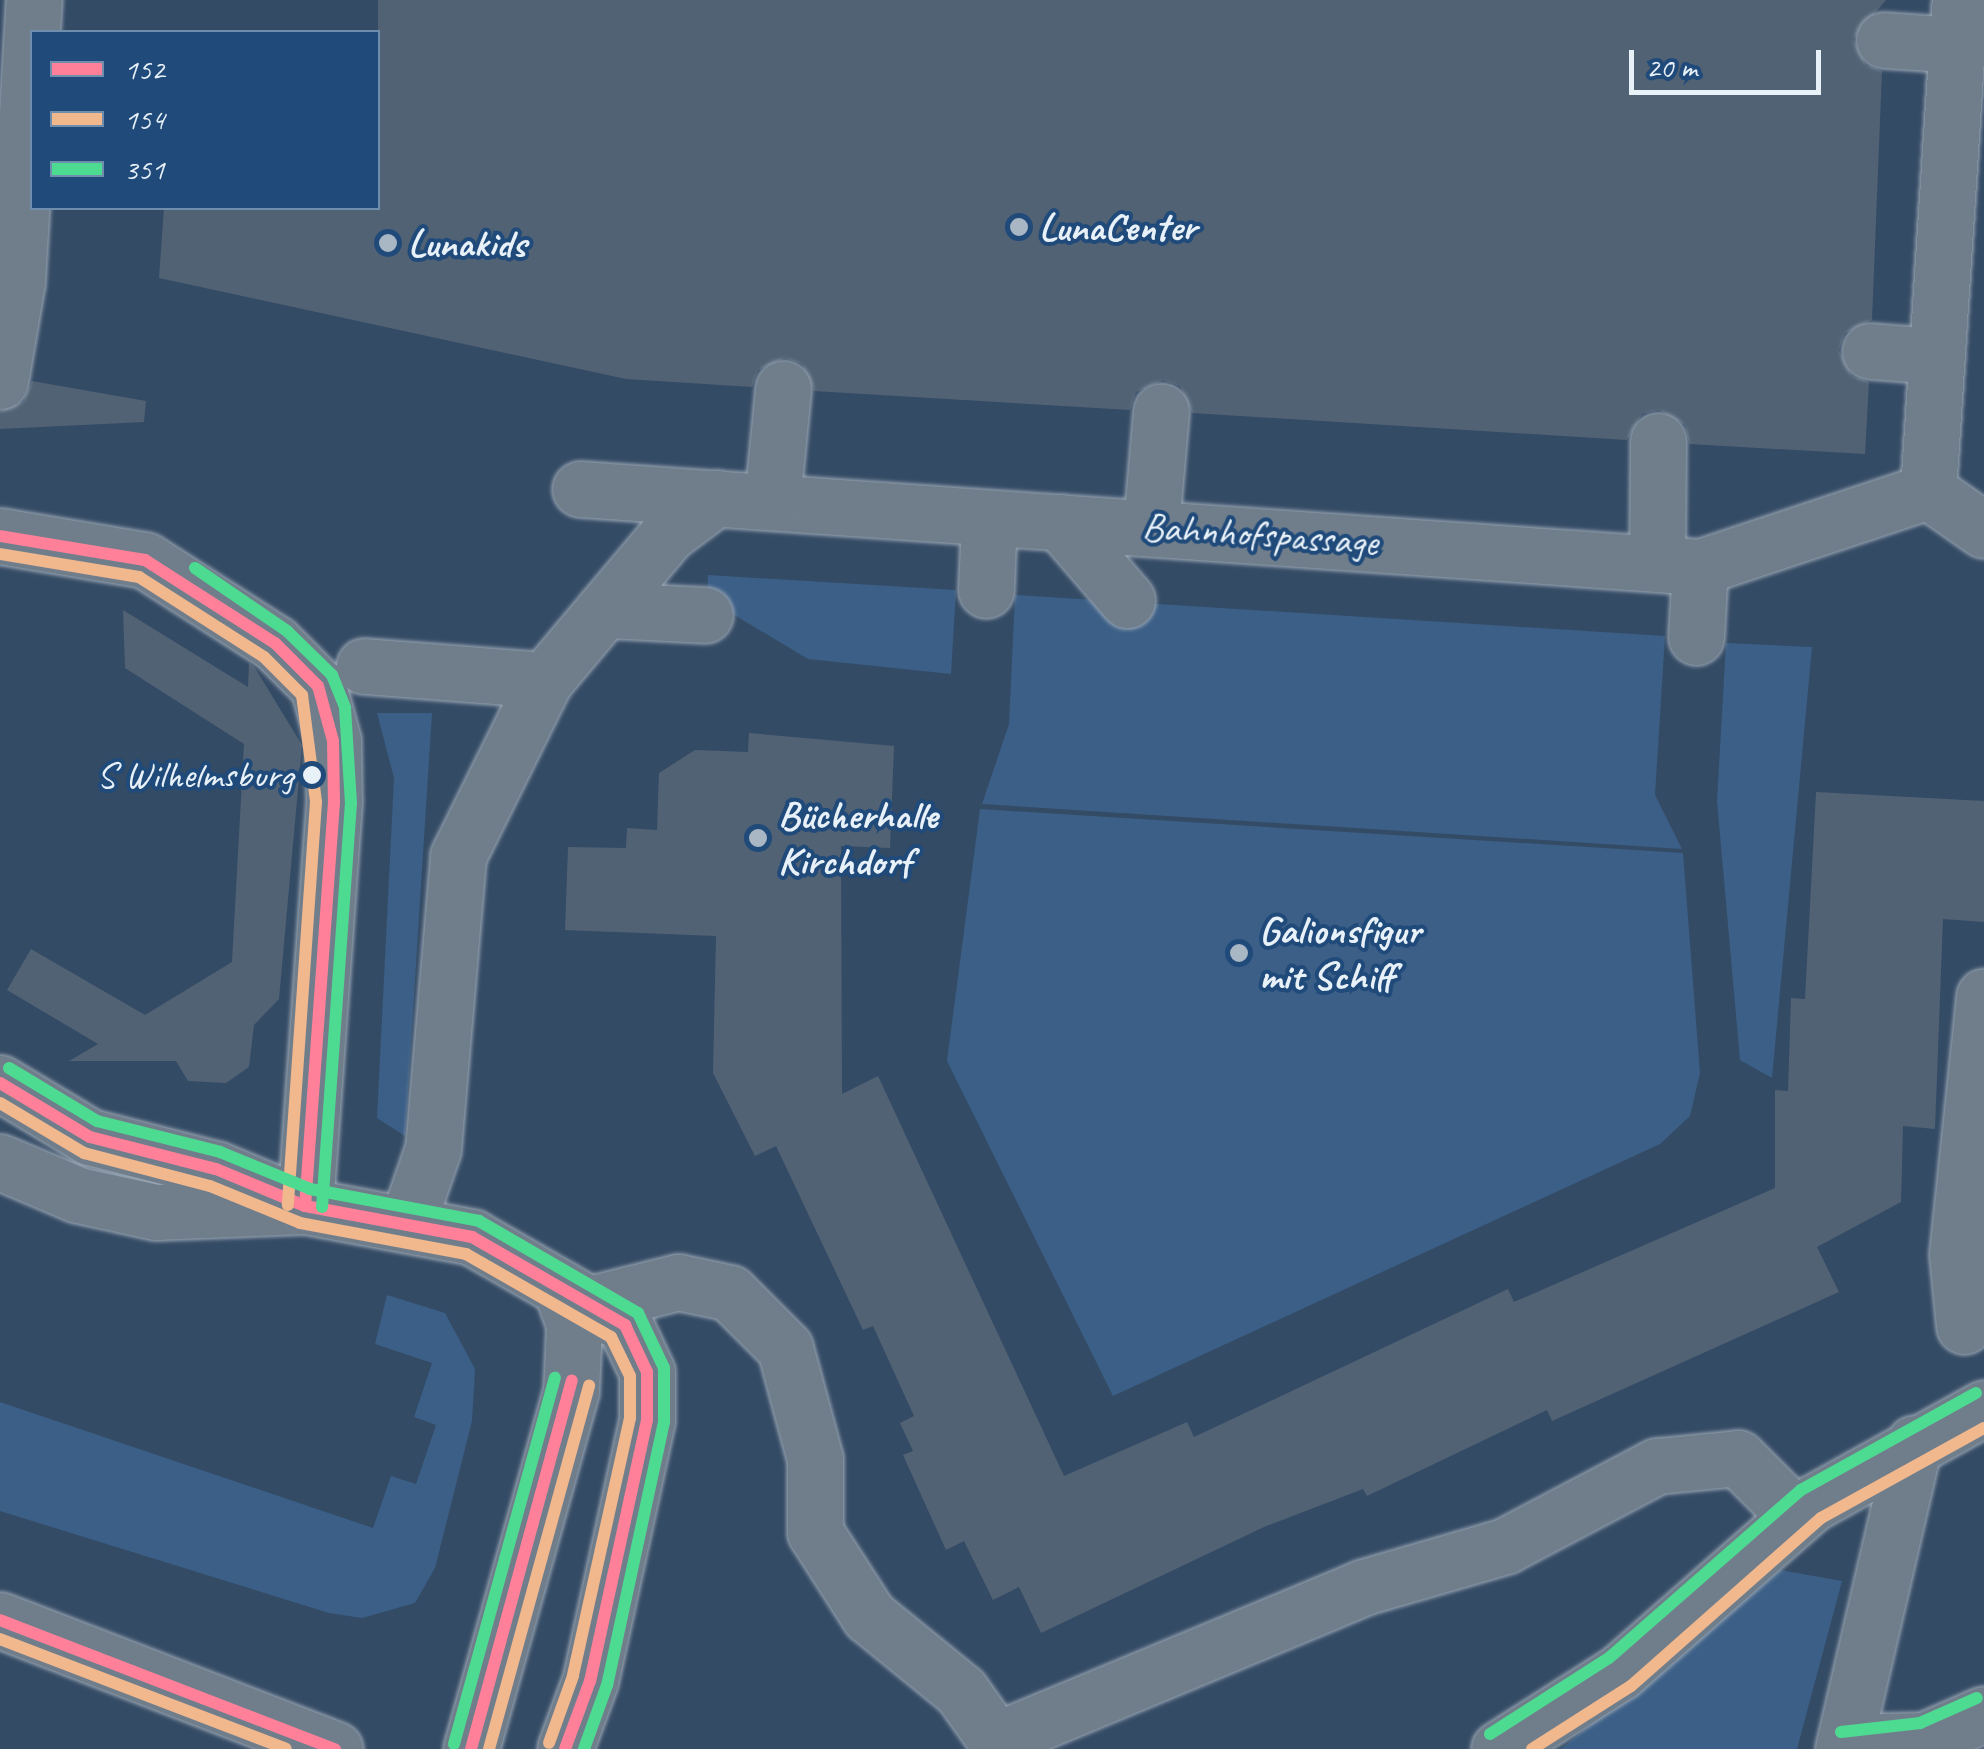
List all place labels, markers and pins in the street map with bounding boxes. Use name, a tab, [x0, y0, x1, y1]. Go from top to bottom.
place label: LunaCenter	[1039, 203, 1196, 251]
marker: LunaCenter	[1008, 216, 1030, 238]
place label: Lunakids	[408, 219, 526, 267]
marker: Lunakids	[377, 232, 399, 254]
place label: S Wilhelmsburg	[95, 752, 293, 798]
marker: S Wilhelmsburg	[302, 765, 322, 785]
place label: Bücherhalle Kirchdorf	[778, 791, 937, 885]
marker: Bücherhalle Kirchdorf	[747, 827, 769, 849]
place label: Galionsfigur mit Schiff	[1259, 906, 1421, 1000]
marker: Galionsfigur mit Schiff	[1228, 942, 1250, 964]

